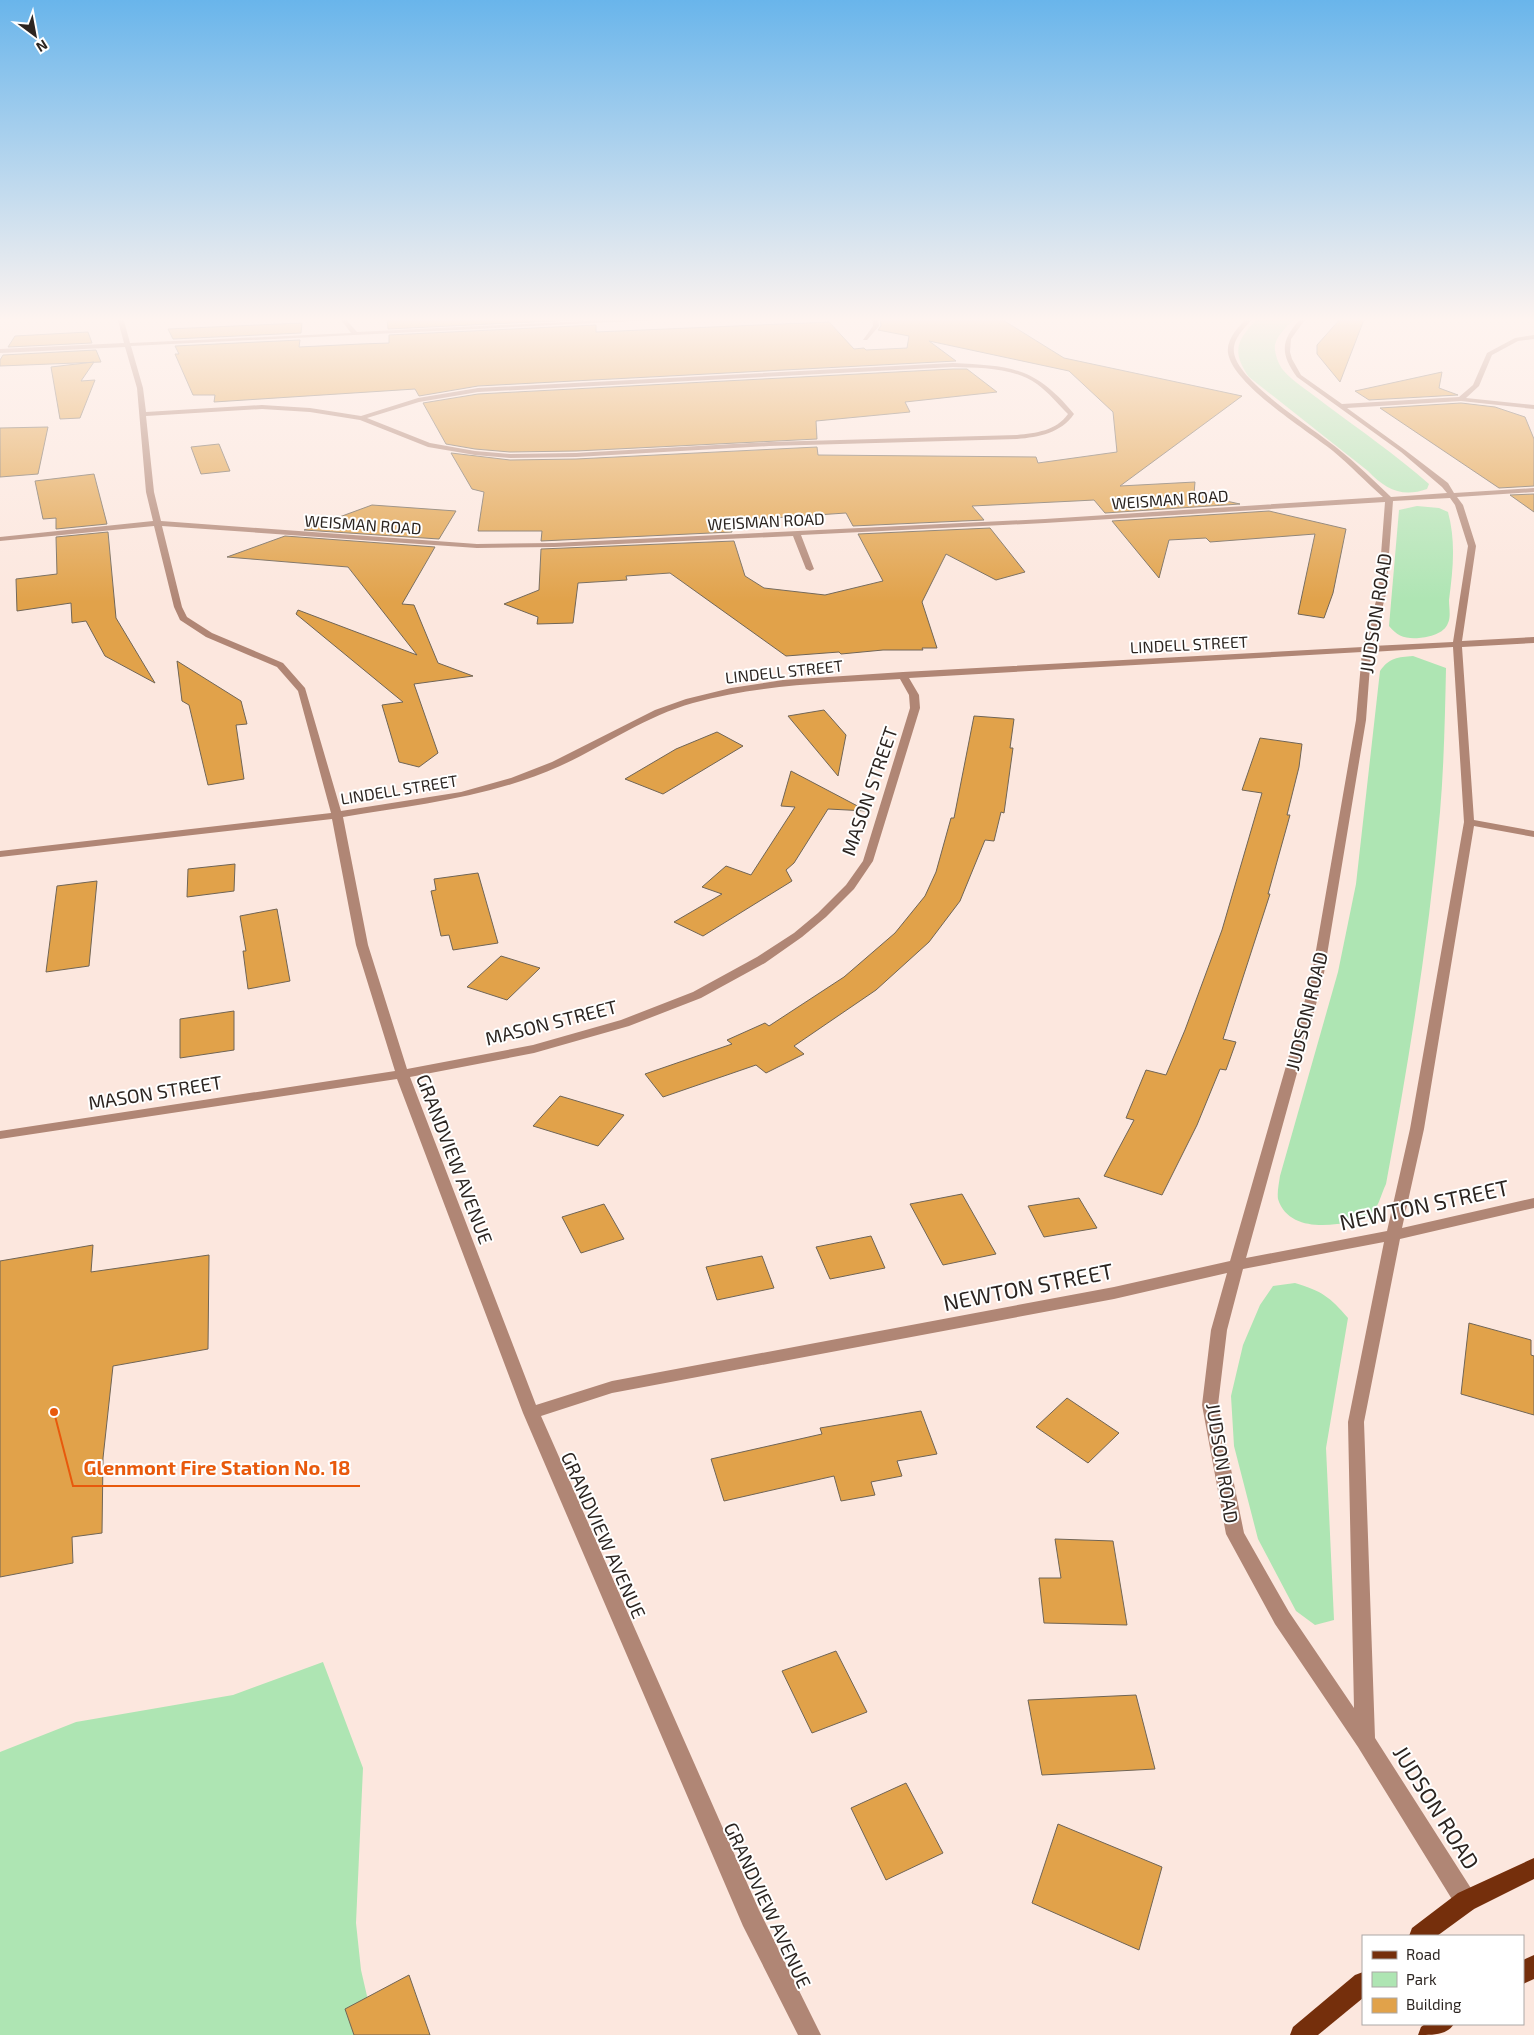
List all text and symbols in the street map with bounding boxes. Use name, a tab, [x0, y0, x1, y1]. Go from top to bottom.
north arrow	[10, 10, 60, 60]
text: N	[33, 37, 51, 56]
street label: WEISMAN ROAD	[1111, 485, 1229, 513]
street label: WEISMAN ROAD	[707, 508, 825, 534]
street label: WEISMAN ROAD	[304, 510, 422, 538]
street label: JUDSON ROAD	[1354, 551, 1396, 675]
street label: LINDELL STREET	[1129, 631, 1249, 657]
street label: LINDELL STREET	[724, 655, 844, 687]
street label: MASON STREET	[836, 723, 902, 859]
street label: LINDELL STREET	[339, 770, 459, 808]
street label: JUDSON ROAD	[1280, 949, 1332, 1073]
street label: MASON STREET	[483, 994, 619, 1050]
street label: MASON STREET	[86, 1070, 224, 1114]
street label: GRANDVIEW AVENUE	[412, 1071, 498, 1247]
street label: NEWTON STREET	[1337, 1173, 1511, 1235]
street label: NEWTON STREET	[941, 1257, 1115, 1315]
street label: JUDSON ROAD	[1202, 1401, 1244, 1525]
street label: GRANDVIEW AVENUE	[557, 1448, 651, 1622]
callout: Glenmont Fire Station No. 18	[73, 1451, 360, 1486]
text: Glenmont Fire Station No. 18	[83, 1455, 351, 1479]
street label: JUDSON ROAD	[1389, 1740, 1485, 1874]
street label: GRANDVIEW AVENUE	[720, 1819, 816, 1991]
legend	[1362, 1935, 1524, 2025]
text: Road	[1406, 1945, 1441, 1963]
text: Park	[1406, 1970, 1437, 1988]
text: Building	[1406, 1995, 1462, 2013]

